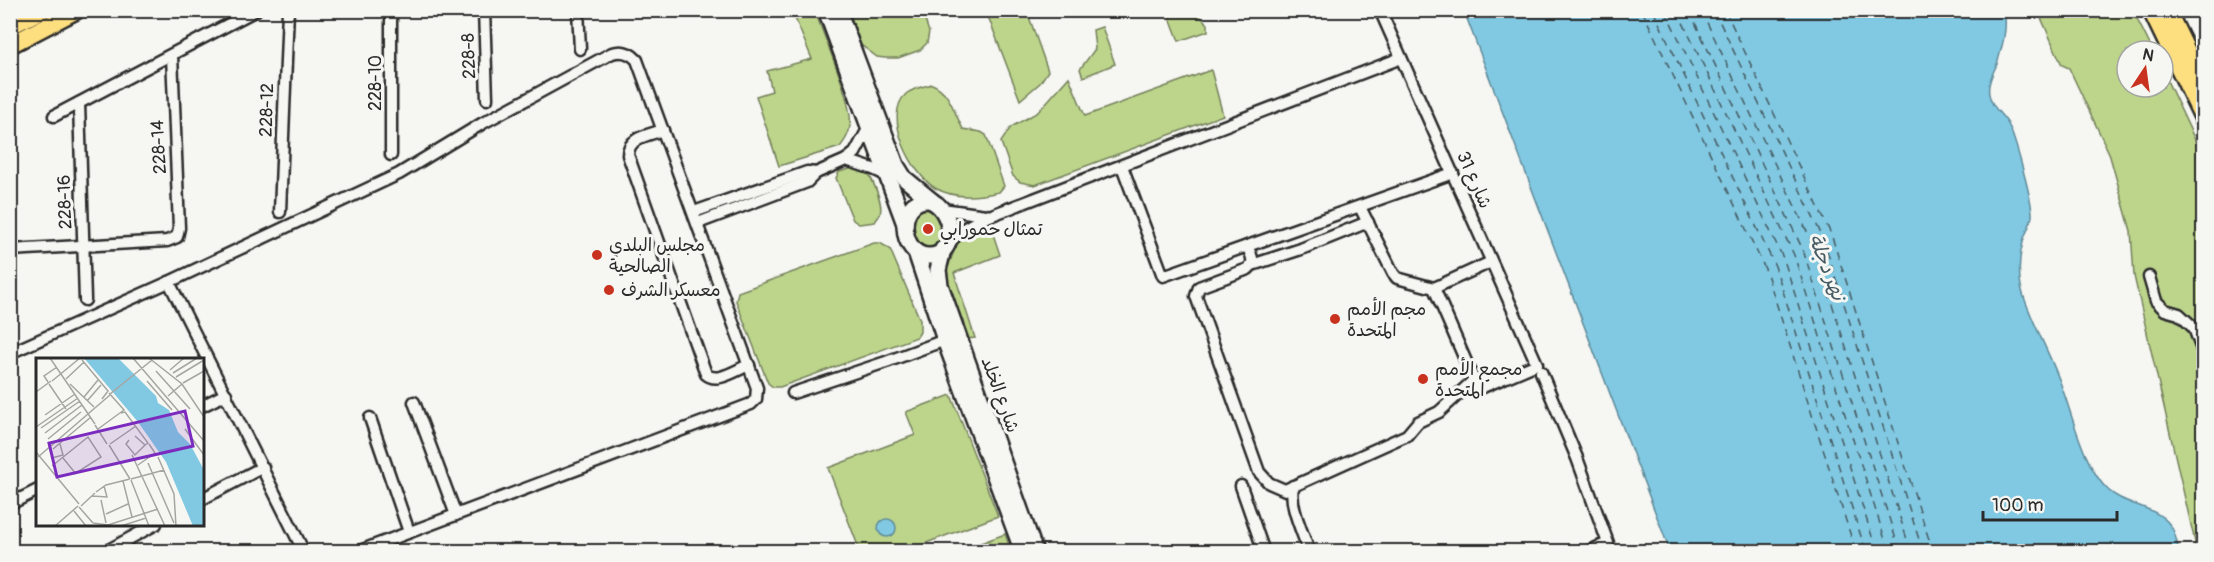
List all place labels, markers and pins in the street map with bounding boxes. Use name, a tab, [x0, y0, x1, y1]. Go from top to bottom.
place label: تمثال حمورابي	[940, 218, 1043, 245]
marker: تمثال حمورابي	[921, 222, 935, 236]
place label: مجلس البلدي الصالحية	[609, 234, 705, 278]
marker: مجلس البلدي الصالحية	[590, 248, 604, 262]
place label: معسكر الشرف	[621, 279, 721, 302]
marker: معسكر الشرف	[602, 283, 616, 297]
place label: مجم الأمم المتحدة	[1347, 297, 1426, 342]
marker: مجم الأمم المتحدة	[1328, 312, 1342, 326]
place label: مجمع الأمم المتحدة	[1435, 357, 1523, 402]
marker: مجمع الأمم المتحدة	[1416, 372, 1430, 386]

